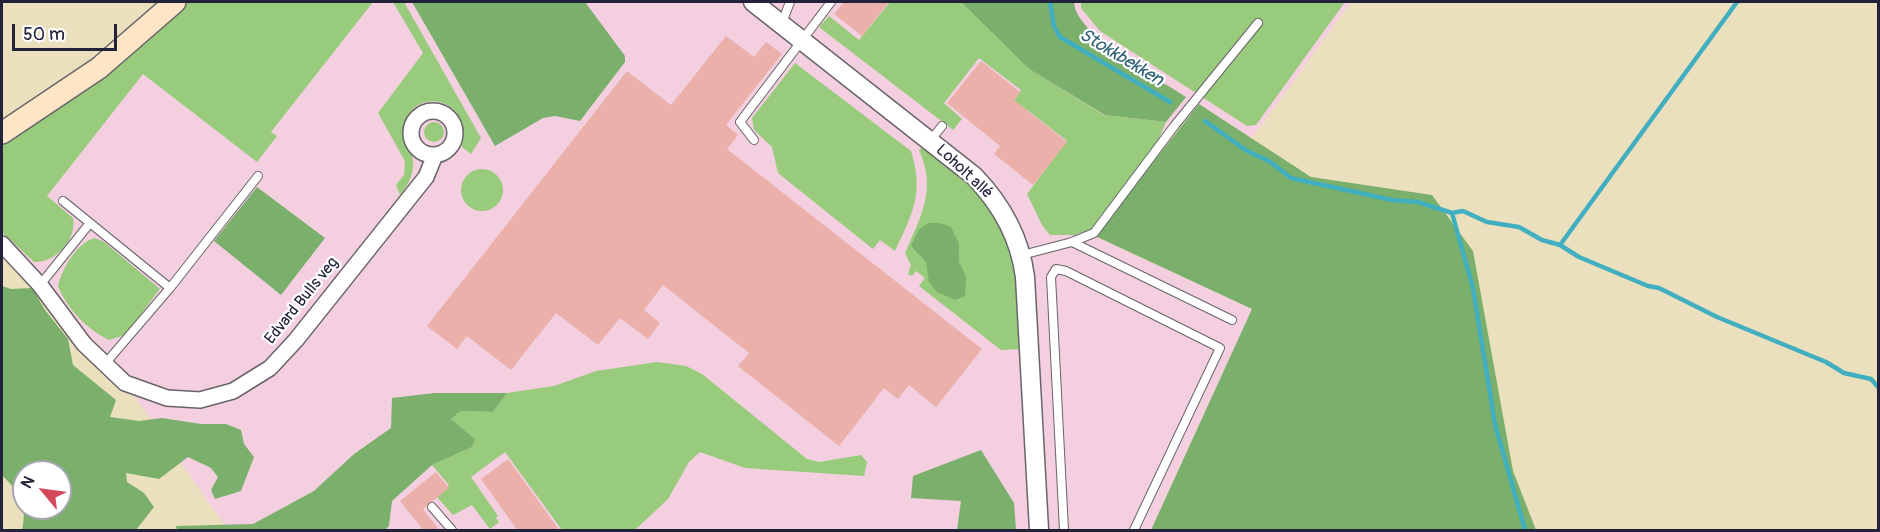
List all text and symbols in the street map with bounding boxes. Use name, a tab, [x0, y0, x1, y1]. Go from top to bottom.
scale bar	[15, 12, 120, 50]
text: 50 m	[23, 23, 65, 46]
water label: Stokkbekken	[1075, 25, 1167, 91]
street label: Loholt allé	[931, 141, 997, 203]
street label: Edvard Bulls veg	[261, 254, 343, 348]
north arrow	[12, 460, 72, 520]
text: N	[17, 473, 39, 492]

